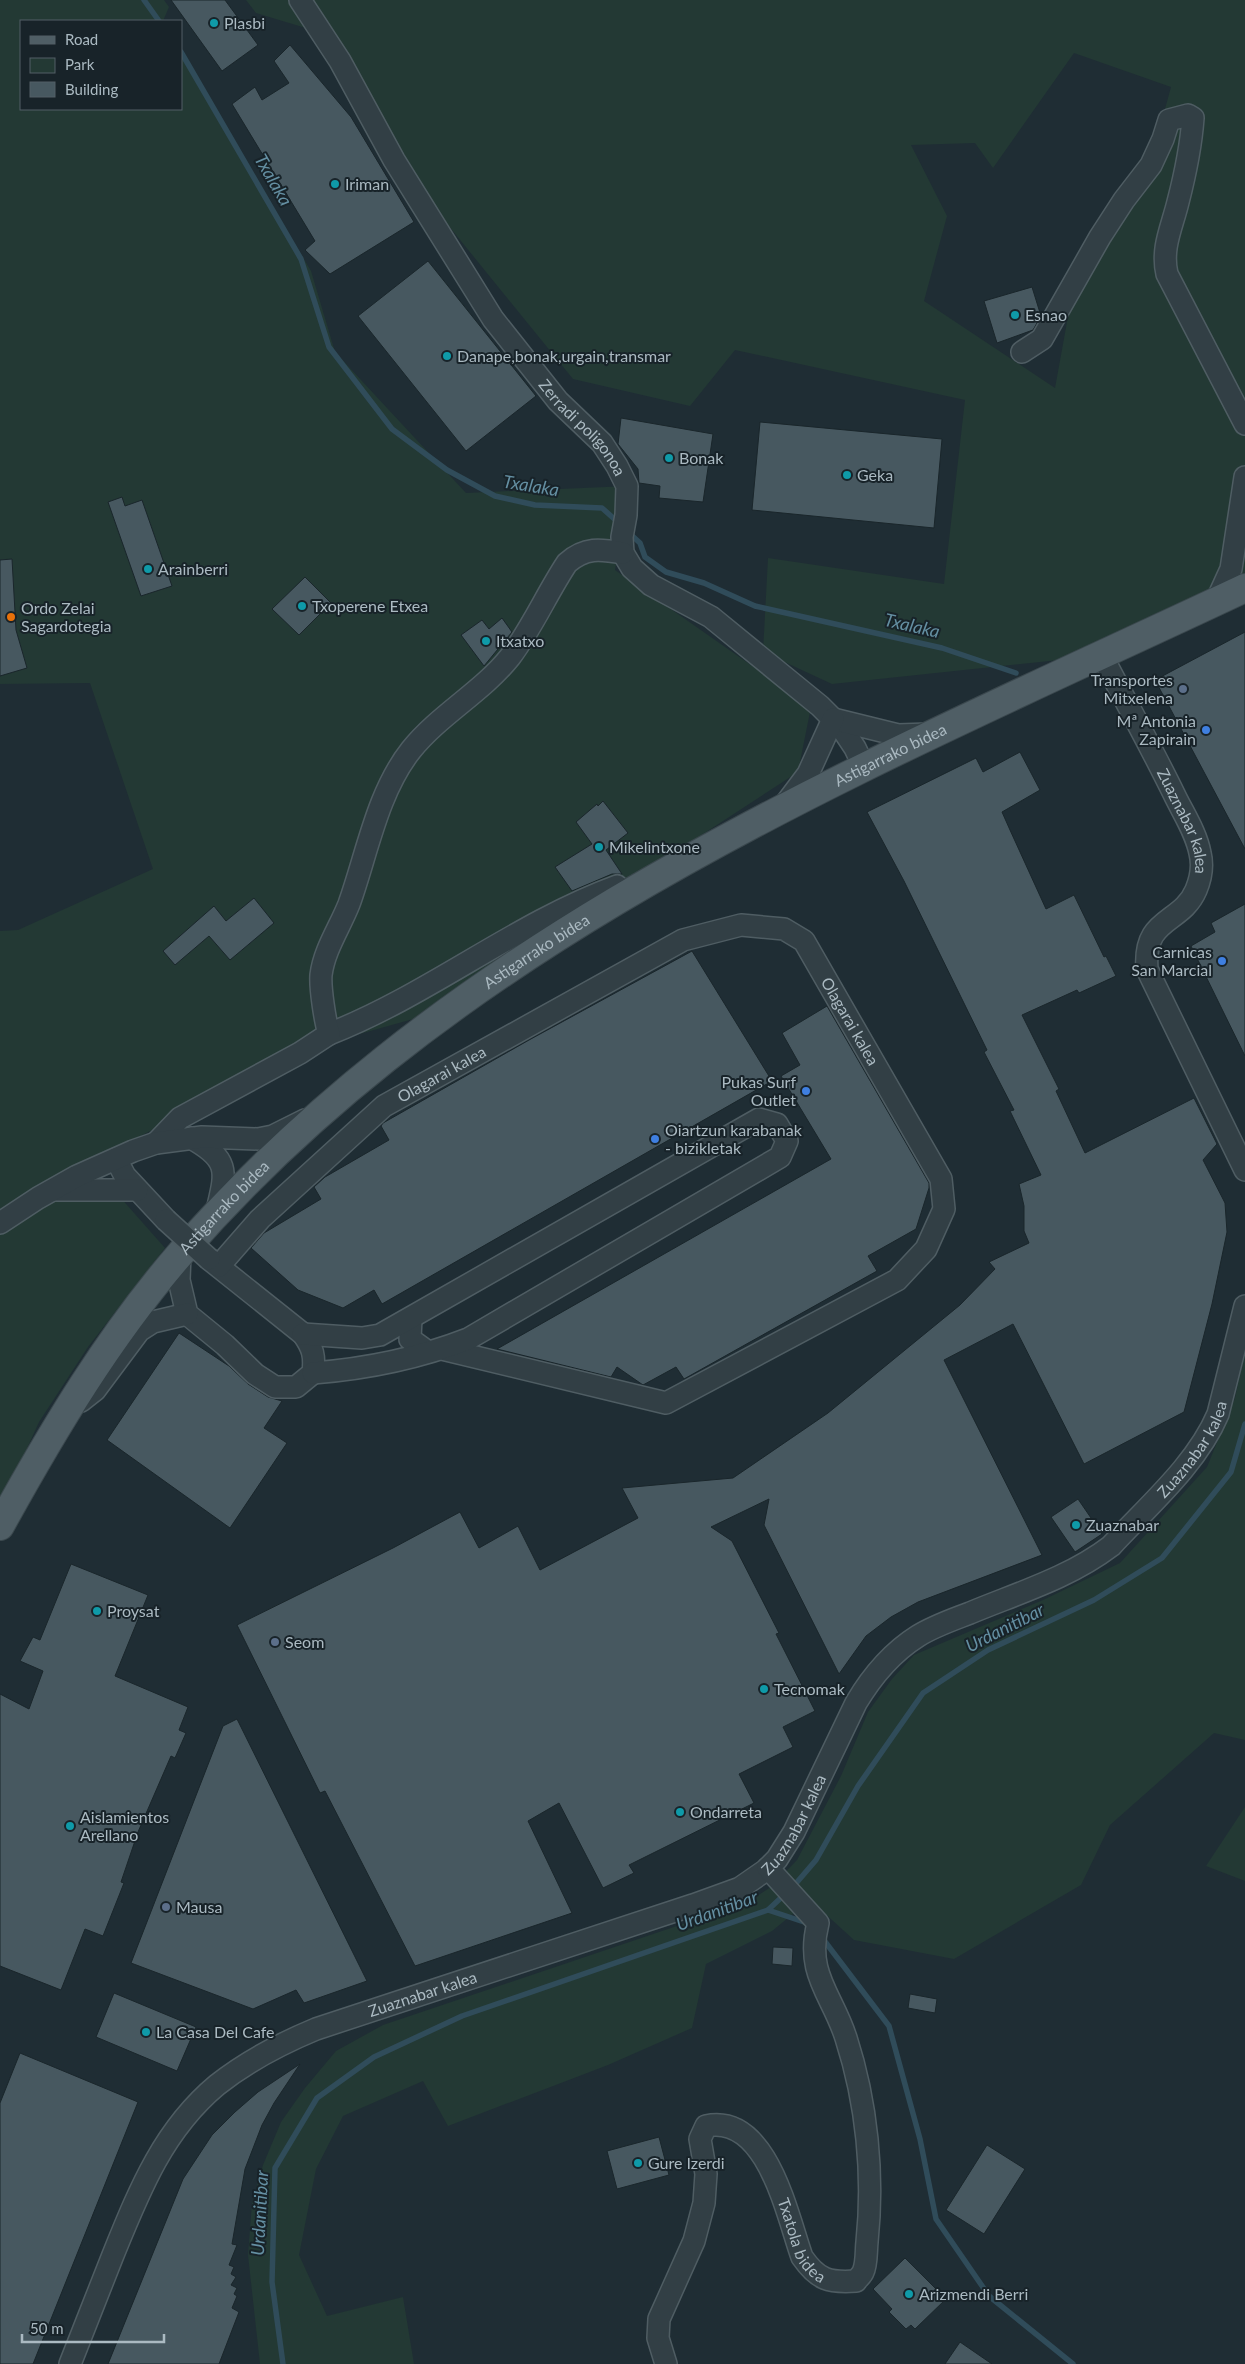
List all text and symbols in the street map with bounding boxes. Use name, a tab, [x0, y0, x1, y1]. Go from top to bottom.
place label: Plasbi	[224, 13, 265, 32]
marker: Plasbi	[208, 17, 220, 29]
legend	[20, 20, 182, 110]
text: Road	[65, 30, 98, 48]
text: Park	[65, 55, 95, 73]
text: Building	[65, 80, 118, 98]
water label: Txalaka	[250, 150, 297, 209]
place label: Iriman	[345, 174, 389, 193]
marker: Iriman	[329, 178, 341, 190]
place label: Esnao	[1025, 305, 1067, 324]
marker: Esnao	[1009, 309, 1021, 321]
place label: Danape,bonak,urgain,transmar	[457, 346, 671, 365]
marker: Danape,bonak,urgain,transmar	[441, 350, 453, 362]
street label: Zerradi poligonoa	[535, 375, 630, 479]
place label: Bonak	[679, 448, 724, 467]
marker: Bonak	[663, 452, 675, 464]
place label: Geka	[857, 465, 893, 484]
marker: Geka	[841, 469, 853, 481]
water label: Txalaka	[502, 470, 561, 500]
place label: Arainberri	[158, 559, 228, 578]
marker: Arainberri	[142, 563, 154, 575]
place label: Txoperene Etxea	[312, 596, 428, 615]
place label: Ordo Zelai Sagardotegia	[21, 598, 111, 635]
marker: Txoperene Etxea	[296, 600, 308, 612]
water label: Txalaka	[882, 608, 942, 642]
marker: Ordo Zelai Sagardotegia	[5, 611, 17, 623]
place label: Itxatxo	[496, 631, 544, 650]
marker: Itxatxo	[480, 635, 492, 647]
place label: Transportes Mitxelena	[1091, 670, 1173, 707]
marker: Transportes Mitxelena	[1177, 683, 1189, 695]
place label: Mª Antonia Zapirain	[1117, 711, 1196, 748]
street label: Astigarrako bidea	[831, 719, 949, 790]
marker: Mª Antonia Zapirain	[1200, 724, 1212, 736]
street label: Zuaznabar kalea	[1154, 765, 1212, 875]
place label: Mikelintxone	[609, 837, 700, 856]
marker: Mikelintxone	[593, 841, 605, 853]
street label: Astigarrako bidea	[480, 909, 593, 992]
place label: Carnicas San Marcial	[1131, 942, 1212, 979]
marker: Carnicas San Marcial	[1216, 955, 1228, 967]
street label: Olagarai kalea	[818, 973, 883, 1068]
street label: Olagarai kalea	[394, 1041, 489, 1106]
place label: Pukas Surf Outlet	[722, 1072, 796, 1109]
marker: Pukas Surf Outlet	[800, 1085, 812, 1097]
place label: Oiartzun karabanak - bizikletak	[665, 1120, 803, 1157]
marker: Oiartzun karabanak - bizikletak	[649, 1133, 661, 1145]
street label: Astigarrako bidea	[175, 1156, 273, 1258]
street label: Zuaznabar kalea	[1153, 1399, 1230, 1501]
place label: Zuaznabar	[1086, 1515, 1159, 1534]
marker: Zuaznabar	[1070, 1519, 1082, 1531]
water label: Urdanitibar	[961, 1598, 1048, 1656]
place label: Proysat	[107, 1601, 160, 1620]
marker: Proysat	[91, 1605, 103, 1617]
place label: Seom	[285, 1632, 324, 1651]
marker: Seom	[269, 1636, 281, 1648]
place label: Tecnomak	[774, 1679, 846, 1698]
marker: Tecnomak	[758, 1683, 770, 1695]
street label: Zuaznabar kalea	[757, 1771, 829, 1878]
place label: Ondarreta	[690, 1802, 762, 1821]
marker: Ondarreta	[674, 1806, 686, 1818]
place label: Aislamientos Arellano	[80, 1807, 169, 1844]
marker: Aislamientos Arellano	[64, 1820, 76, 1832]
water label: Urdanitibar	[673, 1885, 761, 1935]
place label: Mausa	[176, 1897, 222, 1916]
marker: Mausa	[160, 1901, 172, 1913]
street label: Zuaznabar kalea	[366, 1967, 479, 2020]
place label: La Casa Del Cafe	[156, 2022, 275, 2041]
marker: La Casa Del Cafe	[140, 2026, 152, 2038]
place label: Gure Izerdi	[648, 2153, 725, 2172]
marker: Gure Izerdi	[632, 2157, 644, 2169]
water label: Urdanitibar	[246, 2169, 272, 2256]
street label: Txatola bidea	[774, 2195, 829, 2286]
place label: Arizmendi Berri	[919, 2284, 1028, 2303]
marker: Arizmendi Berri	[903, 2288, 915, 2300]
scale bar	[22, 2312, 165, 2344]
text: 50 m	[30, 2319, 64, 2337]

